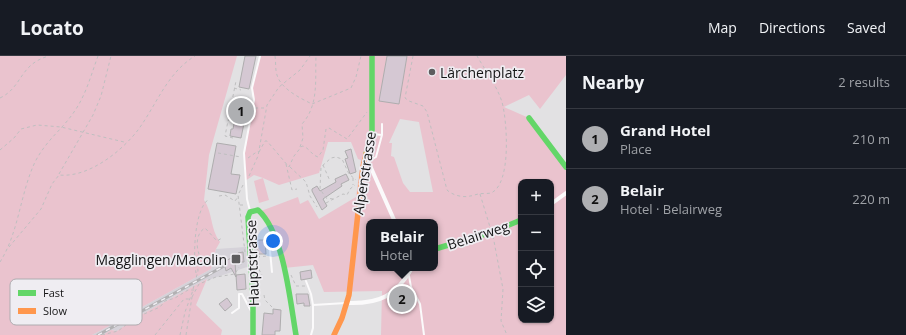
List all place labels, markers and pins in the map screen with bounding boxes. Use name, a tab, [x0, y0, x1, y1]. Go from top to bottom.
place label: Lärchenplatz	[440, 63, 524, 82]
marker: Lärchenplatz	[427, 67, 437, 77]
pin: 1	[228, 96, 254, 126]
place label: Magglingen/Macolin	[95, 250, 227, 269]
marker: Magglingen/Macolin	[230, 253, 242, 265]
pin: 2	[389, 284, 415, 314]

